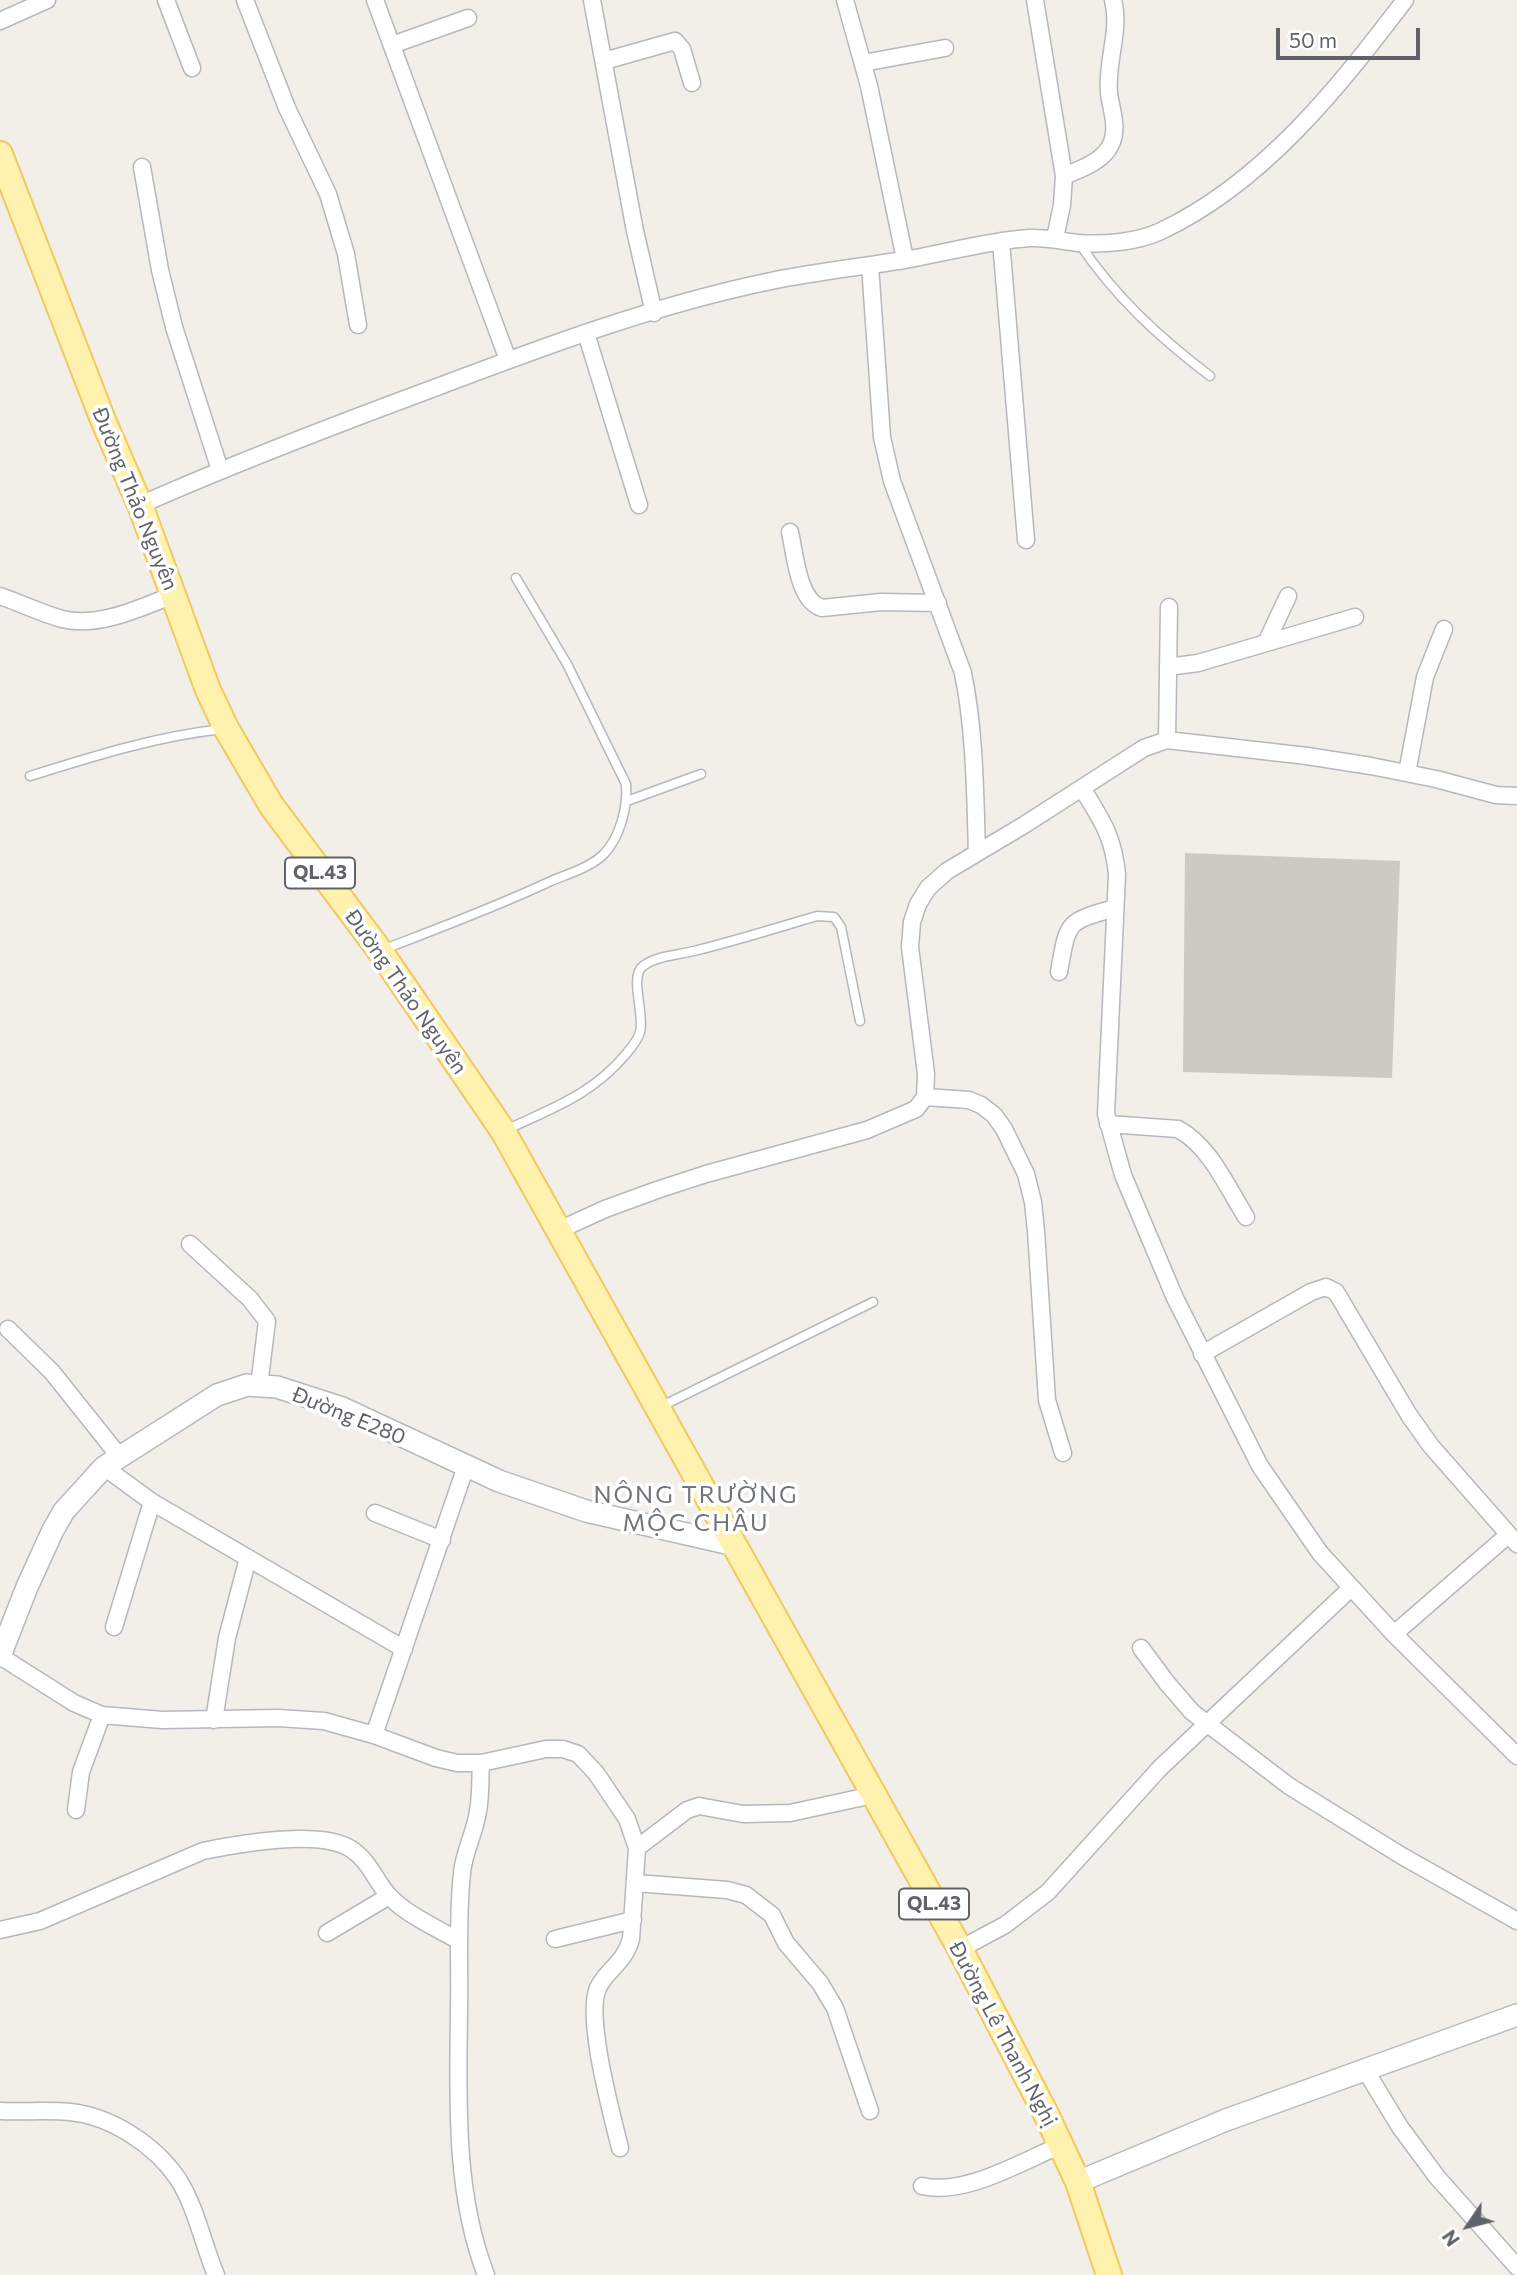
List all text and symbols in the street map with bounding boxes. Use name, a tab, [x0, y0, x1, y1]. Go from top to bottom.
scale bar	[1279, 14, 1422, 58]
text: 50 m	[1289, 27, 1337, 52]
street label: Đường Thảo Nguyên	[87, 404, 183, 594]
road number: QL.43	[285, 858, 355, 888]
street label: Đường Thảo Nguyên	[340, 905, 472, 1079]
street label: Đường E280	[289, 1382, 409, 1450]
district label: NÔNG TRƯỜNG MỘC CHÂU	[595, 1481, 797, 1537]
road number: QL.43	[899, 1888, 969, 1920]
street label: Đường Lê Thanh Nghị	[944, 1937, 1062, 2131]
north arrow	[1433, 2191, 1503, 2261]
text: N	[1437, 2226, 1464, 2251]

